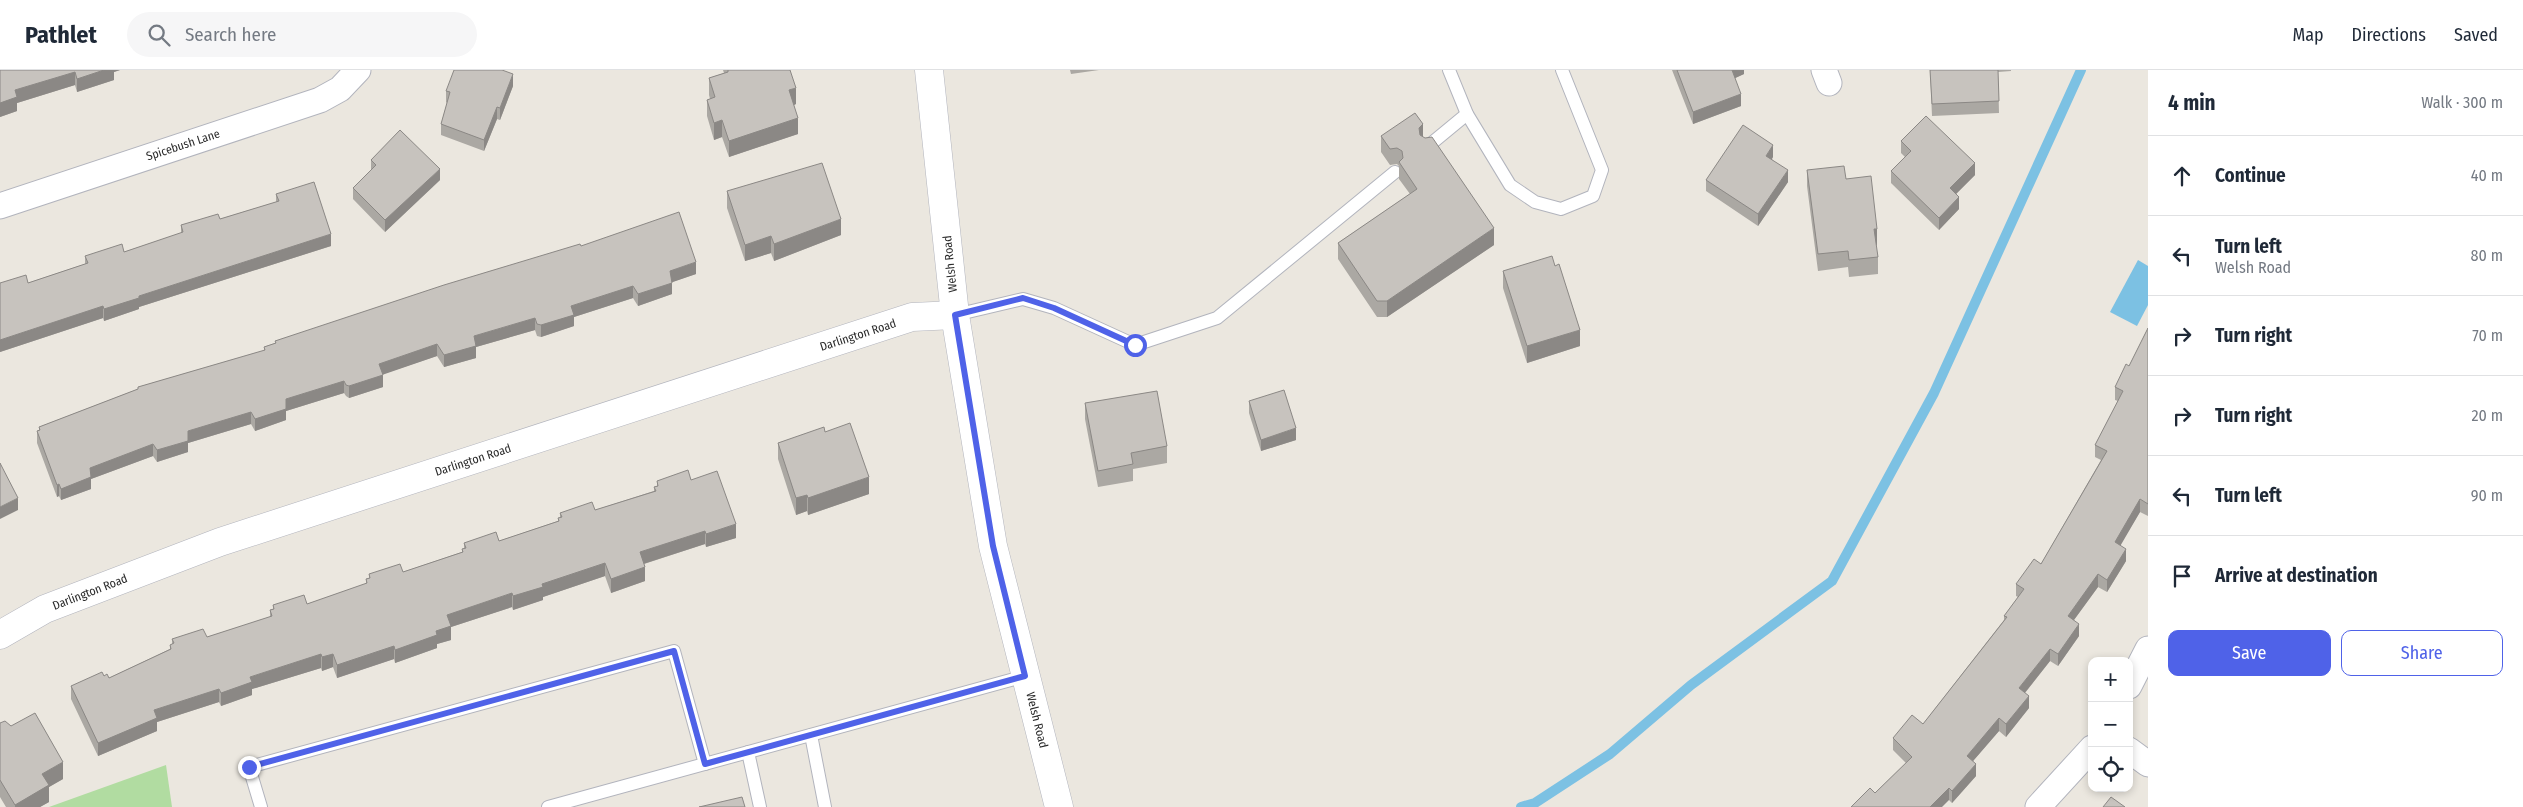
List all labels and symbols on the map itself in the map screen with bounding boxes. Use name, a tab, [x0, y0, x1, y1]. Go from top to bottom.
street label: Spicebush Lane	[144, 127, 222, 163]
street label: Welsh Road	[940, 235, 960, 293]
street label: Darlington Road	[818, 316, 898, 354]
route start	[1124, 334, 1147, 357]
street label: Darlington Road	[433, 441, 513, 479]
street label: Darlington Road	[51, 571, 129, 613]
street label: Welsh Road	[1023, 691, 1051, 749]
route end	[238, 756, 261, 779]

